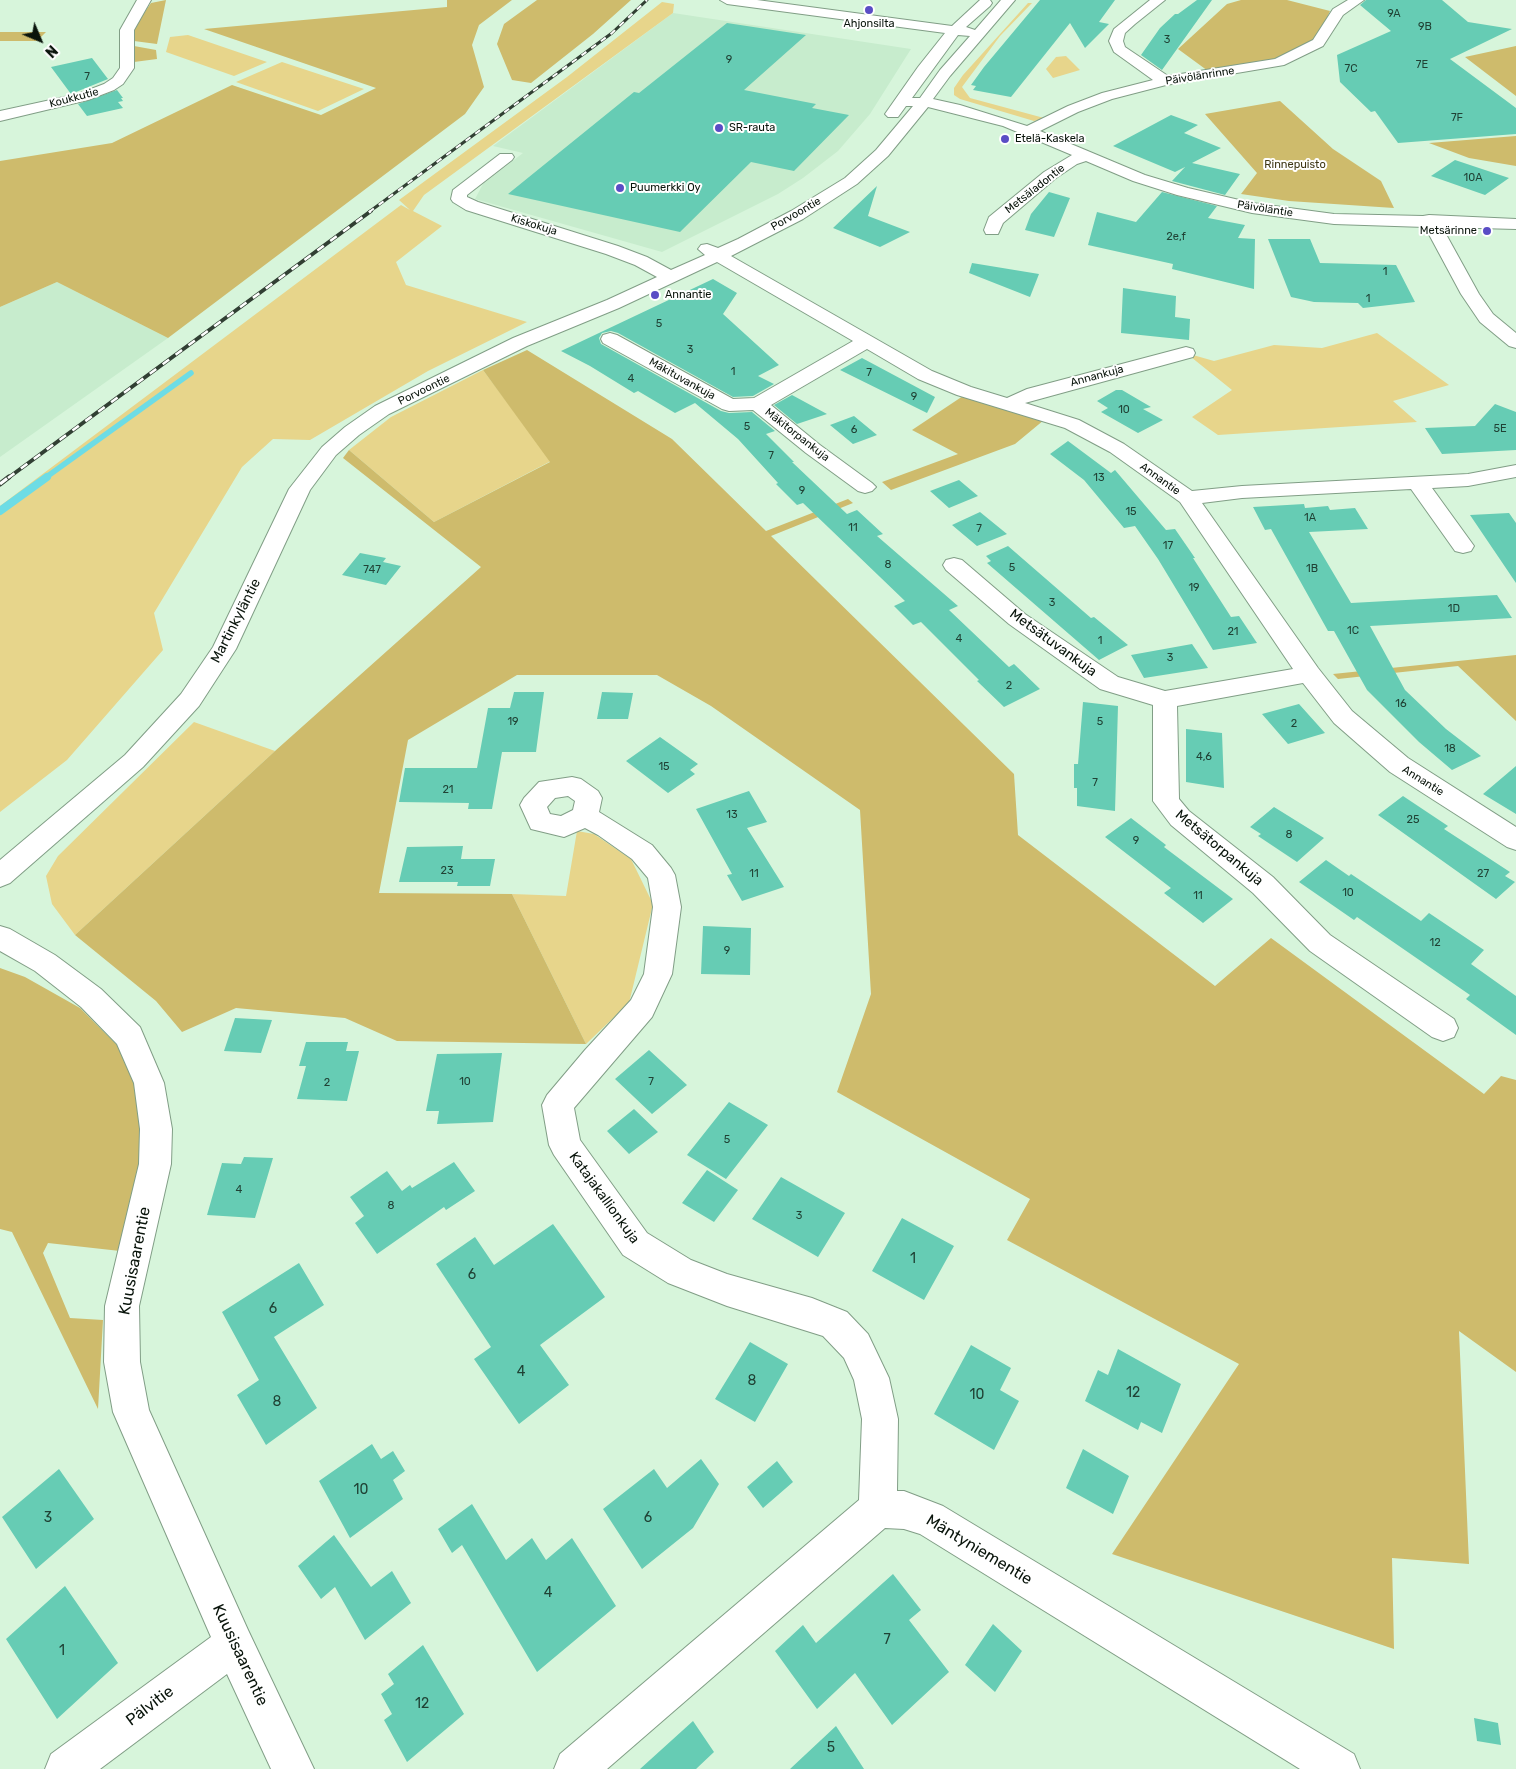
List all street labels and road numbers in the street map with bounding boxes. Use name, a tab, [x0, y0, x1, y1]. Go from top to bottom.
street label: Päivölänrinne	[1165, 64, 1235, 88]
street label: Koukkutie	[48, 85, 100, 111]
street label: Metsäladontie	[1003, 162, 1067, 216]
street label: Porvoontie	[769, 194, 823, 234]
street label: Päivöläntie	[1236, 198, 1294, 220]
street label: Kiskokuja	[509, 212, 559, 238]
street label: Mäkituvankuja	[646, 355, 718, 403]
street label: Annankuja	[1069, 363, 1125, 389]
street label: Porvoontie	[396, 372, 452, 408]
street label: Mäkitorpankuja	[762, 406, 832, 464]
street label: Annantie	[1137, 460, 1183, 498]
street label: Martinkyläntie	[207, 576, 265, 666]
street label: Metsätuvankuja	[1006, 606, 1100, 680]
street label: Annantie	[1400, 763, 1446, 799]
street label: Metsätorpankuja	[1172, 806, 1266, 890]
street label: Katajakallionkuja	[565, 1149, 643, 1247]
street label: Kuusisaarentie	[115, 1205, 155, 1317]
street label: Mäntyniementie	[922, 1511, 1036, 1589]
street label: Kuusisaarentie	[208, 1601, 272, 1709]
street label: Pälvitie	[122, 1682, 178, 1730]

